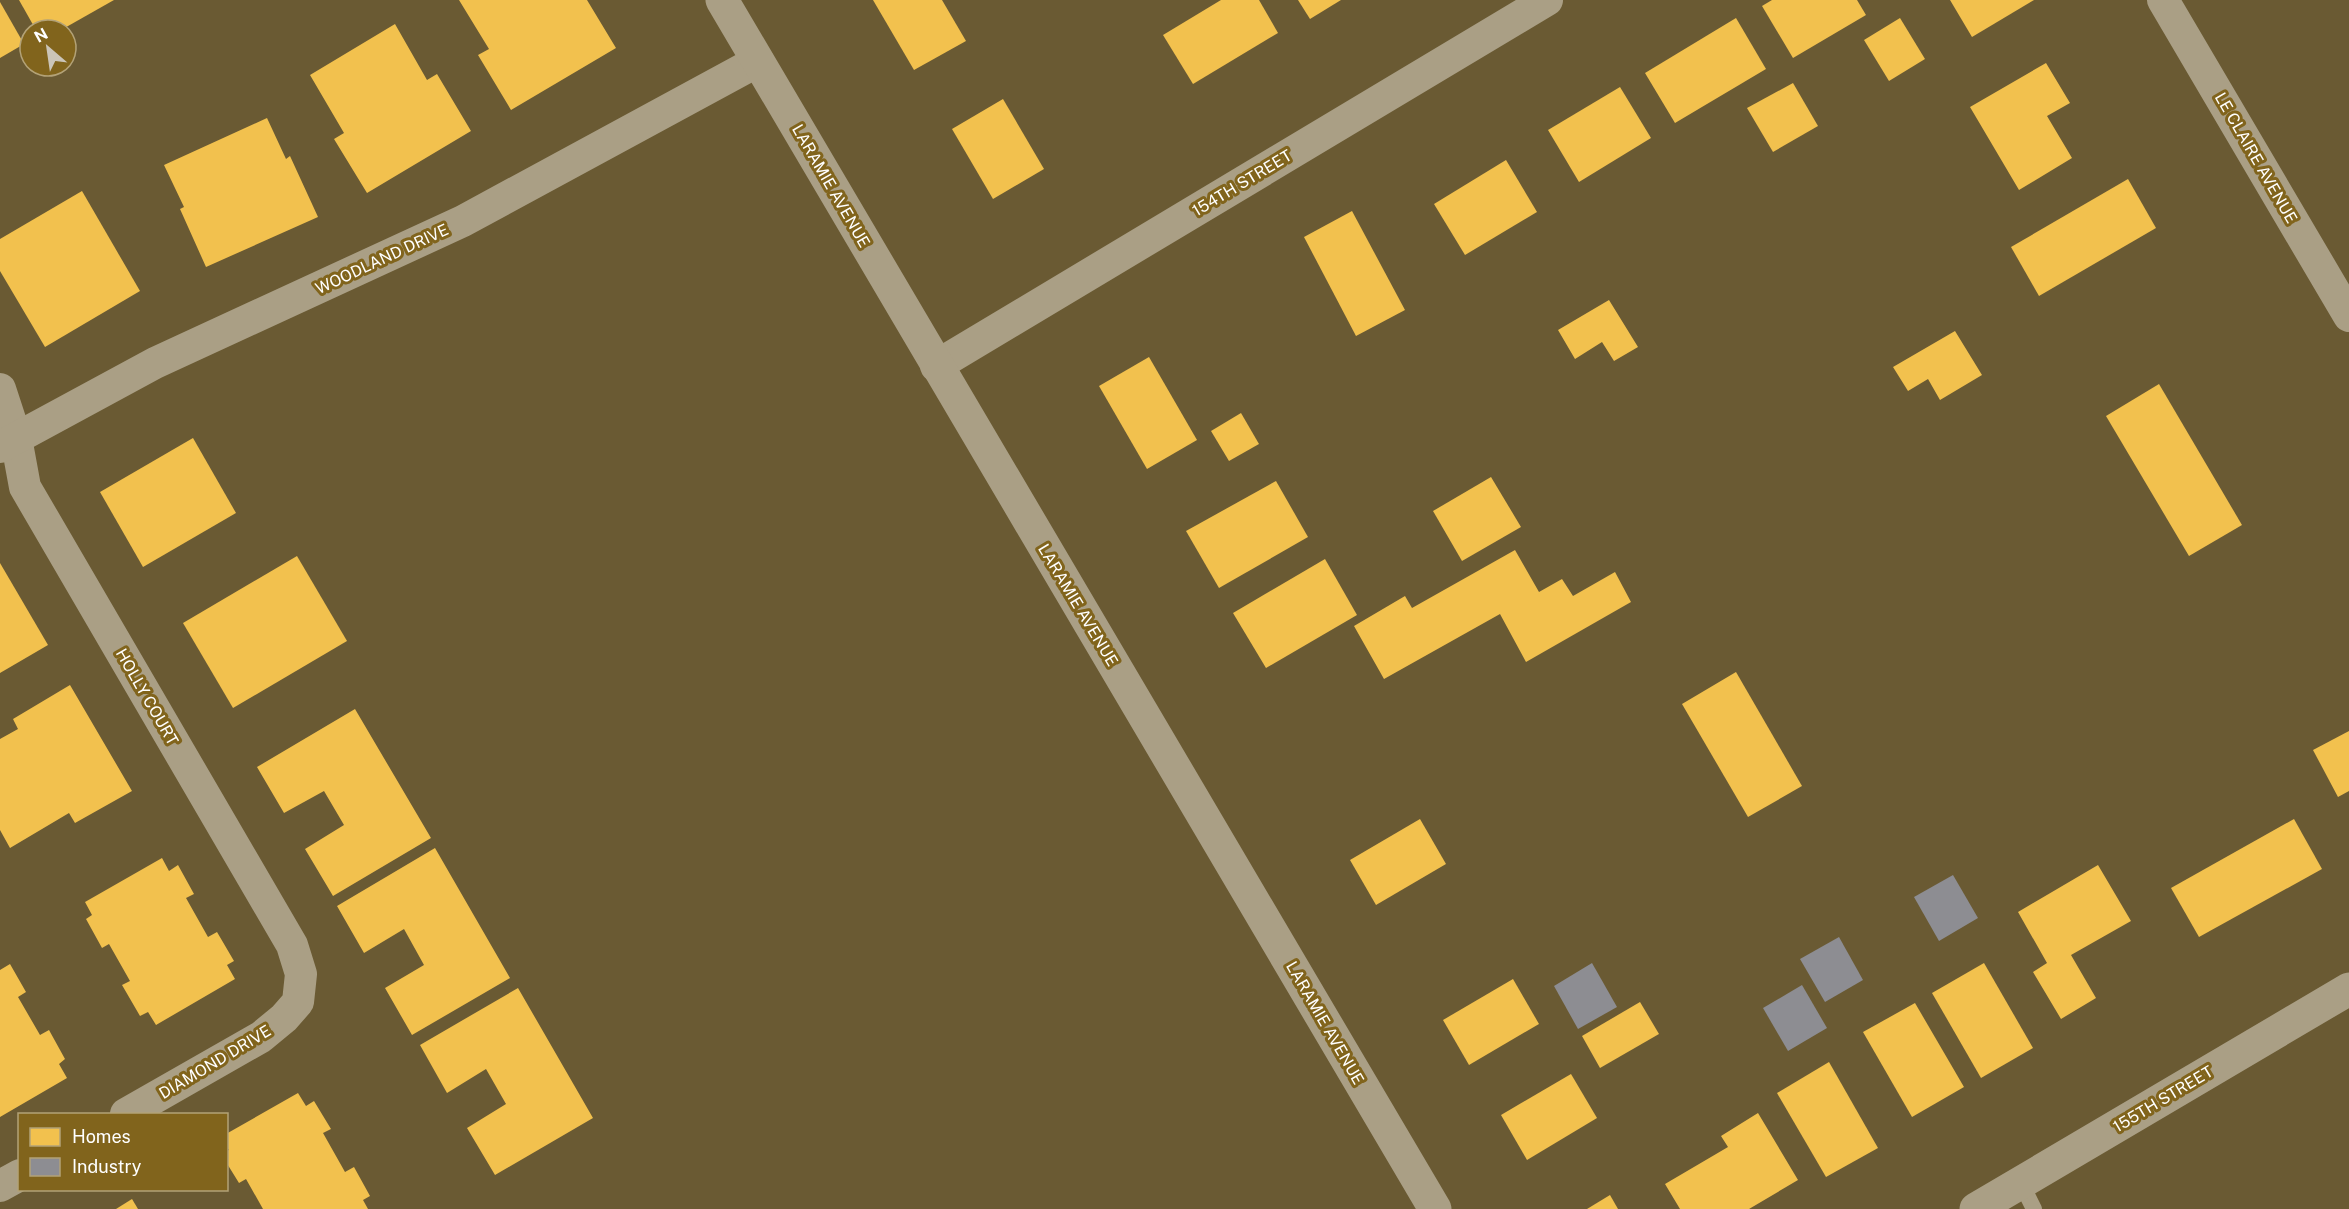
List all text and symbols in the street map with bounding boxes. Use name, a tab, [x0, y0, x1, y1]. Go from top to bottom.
north arrow	[18, 18, 78, 78]
text: N	[31, 24, 51, 47]
street label: LE CLAIRE AVENUE	[2211, 89, 2301, 227]
street label: LARAMIE AVENUE	[788, 121, 874, 251]
street label: 154TH STREET	[1189, 146, 1296, 220]
street label: WOODLAND DRIVE	[312, 220, 452, 298]
street label: LARAMIE AVENUE	[1034, 541, 1122, 669]
street label: HOLLY COURT	[112, 645, 183, 749]
street label: LARAMIE AVENUE	[1282, 958, 1368, 1088]
street label: DIAMOND DRIVE	[156, 1021, 274, 1103]
street label: 155TH STREET	[2110, 1061, 2217, 1136]
legend	[18, 1113, 228, 1191]
text: Homes	[72, 1126, 131, 1147]
text: Industry	[72, 1156, 142, 1177]

